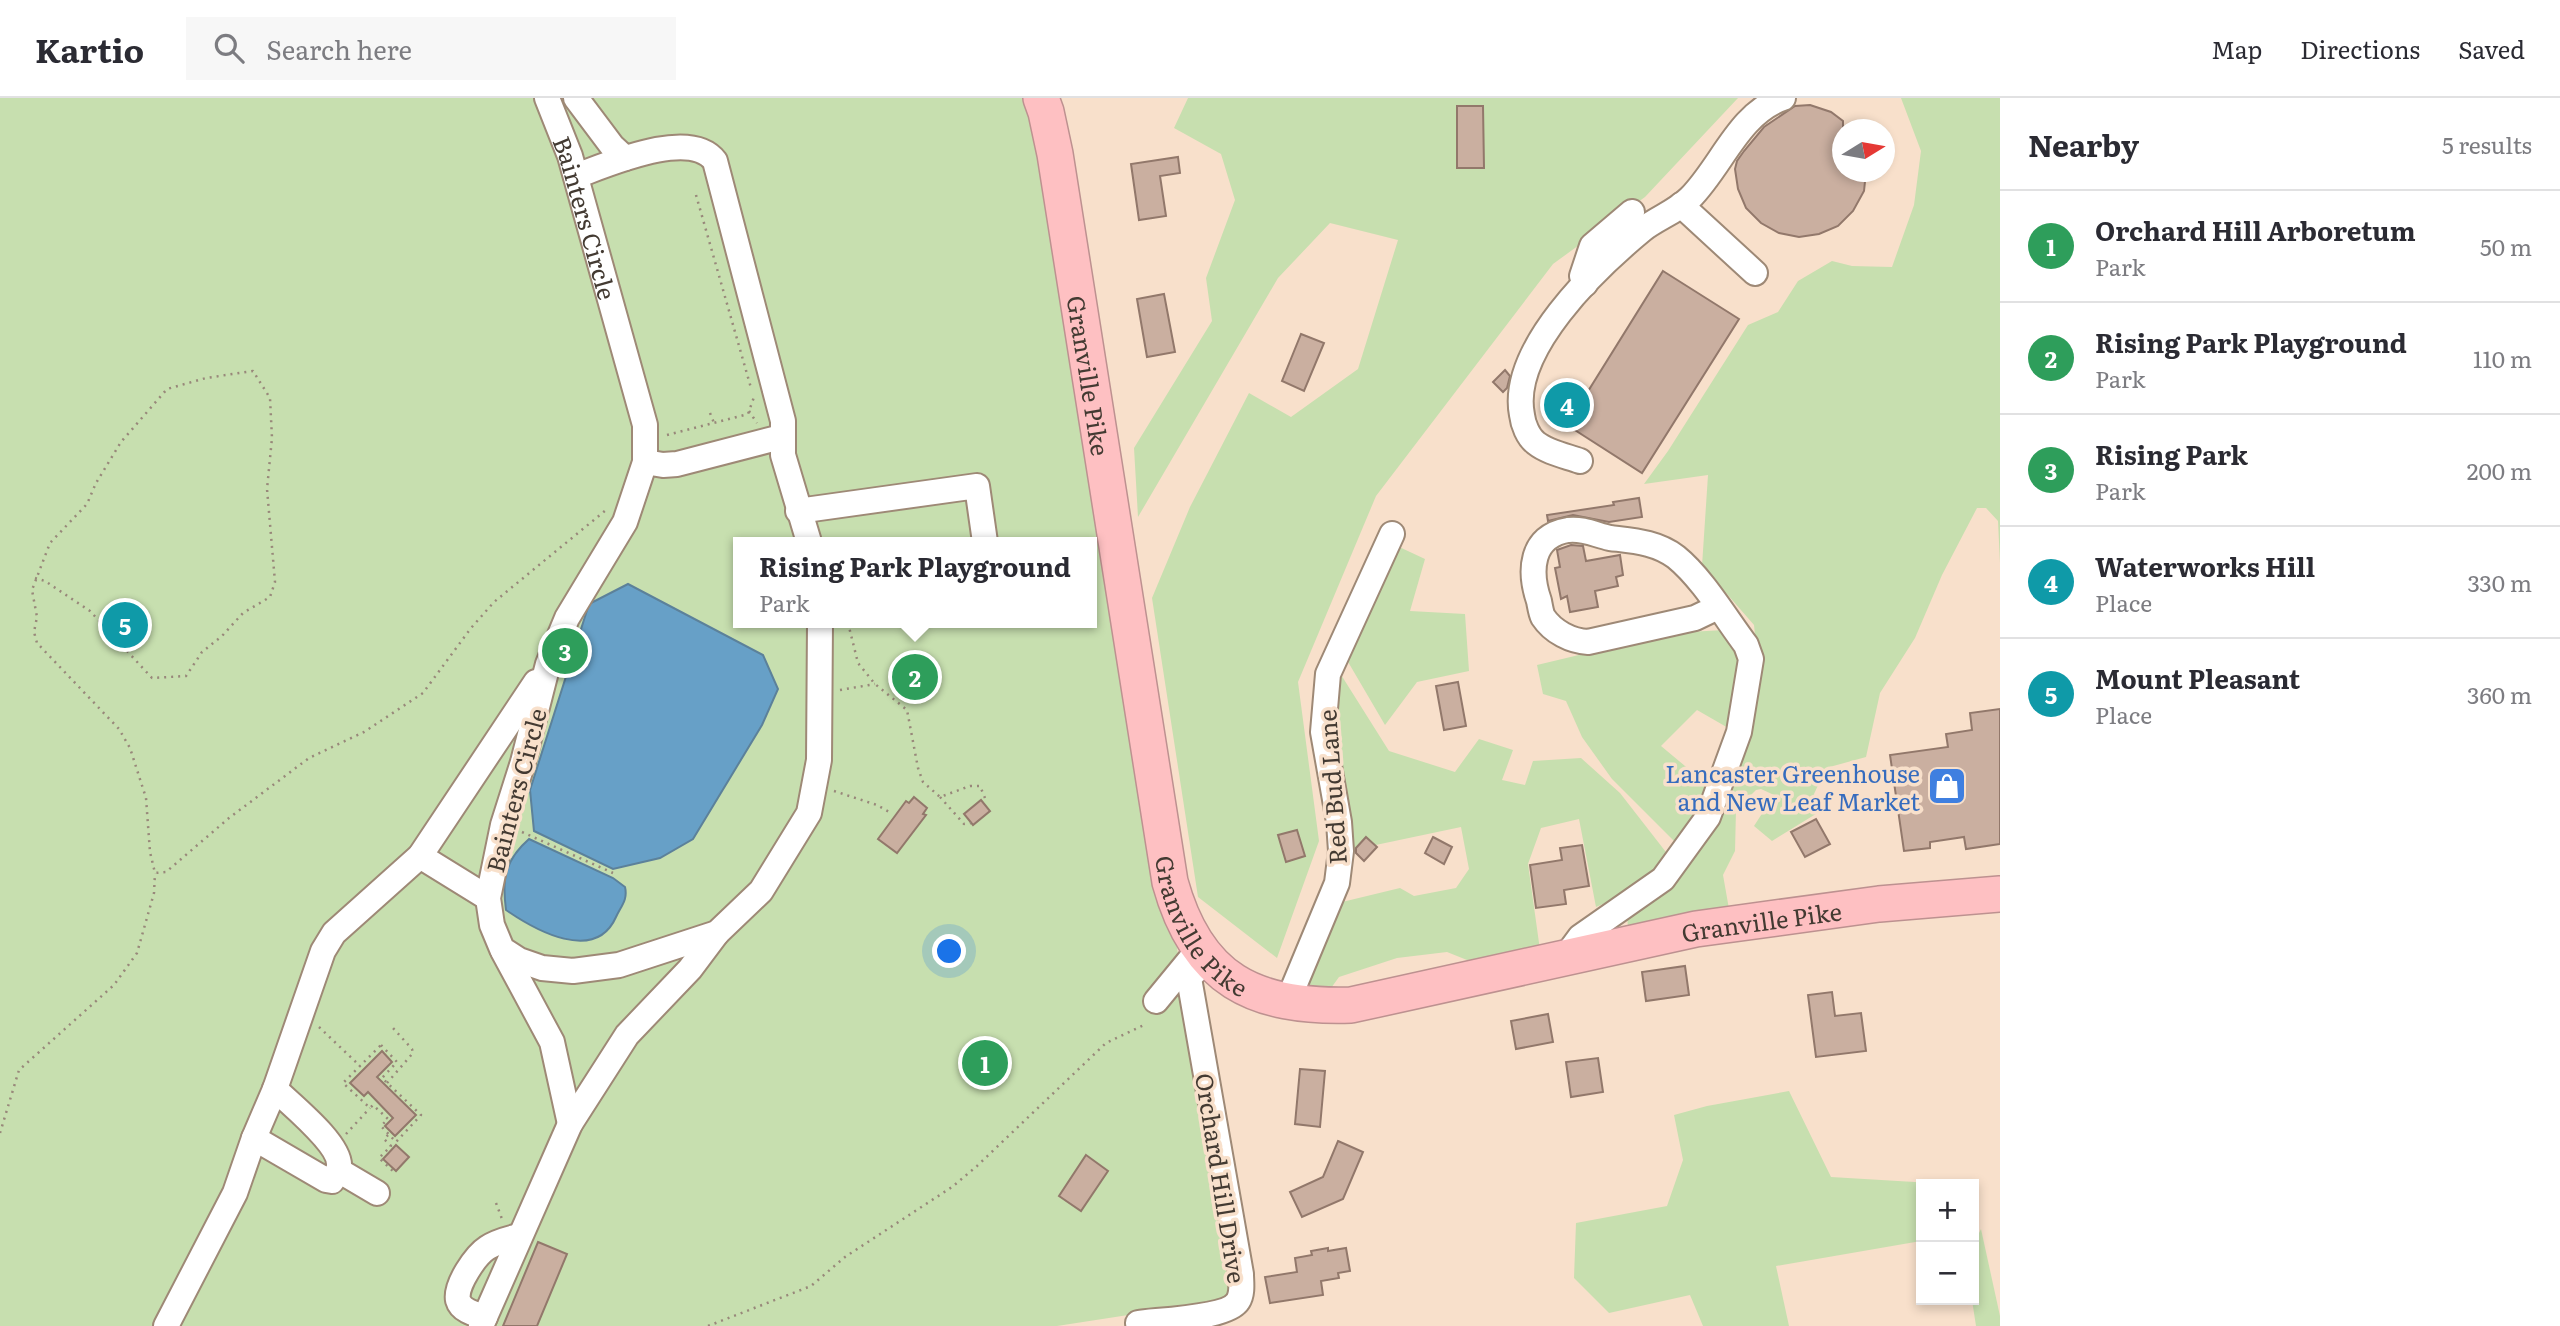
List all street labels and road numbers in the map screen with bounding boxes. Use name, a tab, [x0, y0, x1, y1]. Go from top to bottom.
street label: Bainters Circle	[546, 130, 627, 303]
street label: Granville Pike	[1060, 293, 1120, 458]
street label: Bainters Circle	[476, 704, 554, 876]
street label: Red Bud Lane	[1308, 708, 1354, 866]
street label: Granville Pike	[1149, 853, 1255, 1004]
street label: Granville Pike	[1678, 892, 1844, 949]
street label: Orchard Hill Drive	[1188, 1070, 1256, 1286]

